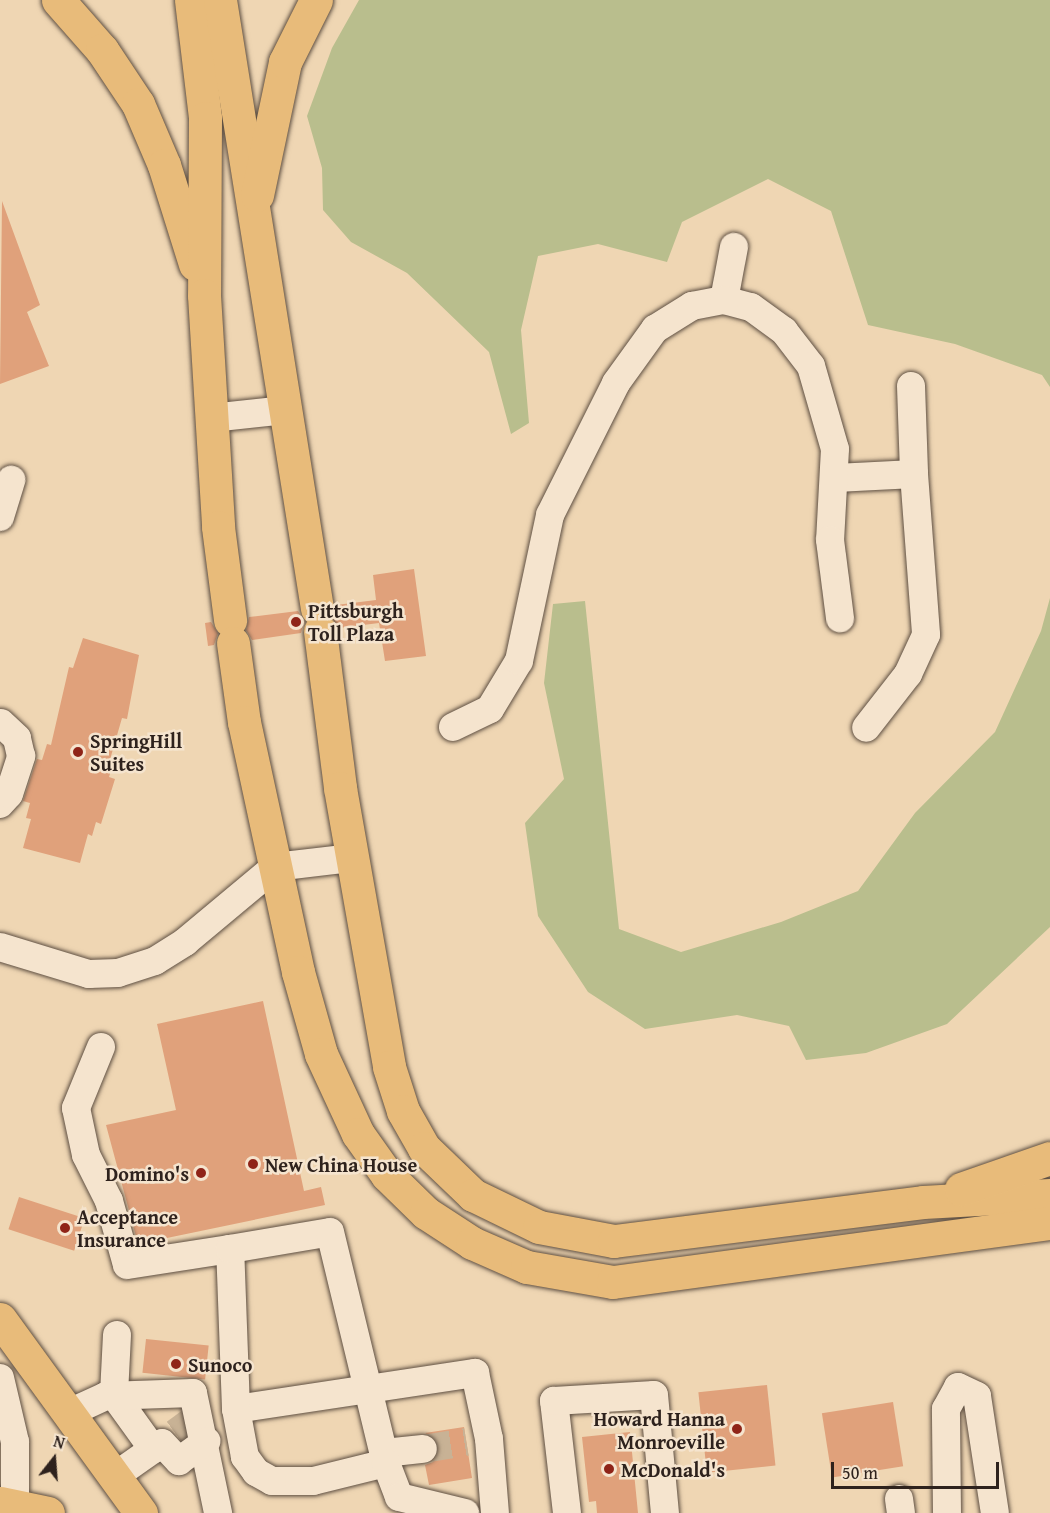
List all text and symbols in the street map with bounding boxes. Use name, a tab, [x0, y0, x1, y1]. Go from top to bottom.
place label: Pittsburgh Toll Plaza	[308, 598, 404, 645]
marker: Pittsburgh Toll Plaza	[289, 615, 303, 629]
place label: SpringHill Suites	[90, 728, 182, 775]
marker: SpringHill Suites	[71, 745, 85, 759]
place label: New China House	[265, 1152, 417, 1176]
marker: New China House	[246, 1157, 260, 1171]
place label: Domino's	[105, 1161, 189, 1185]
marker: Domino's	[194, 1166, 208, 1180]
place label: Acceptance Insurance	[77, 1204, 178, 1251]
marker: Acceptance Insurance	[58, 1221, 72, 1235]
place label: Sunoco	[188, 1352, 252, 1376]
marker: Sunoco	[169, 1357, 183, 1371]
place label: Howard Hanna Monroeville	[594, 1406, 725, 1453]
marker: Howard Hanna Monroeville	[730, 1422, 744, 1436]
north arrow	[24, 1429, 84, 1489]
text: N	[51, 1429, 68, 1455]
scale bar	[834, 1450, 1002, 1488]
place label: McDonald's	[621, 1457, 725, 1481]
text: 50 m	[842, 1459, 878, 1486]
marker: McDonald's	[602, 1462, 616, 1476]

